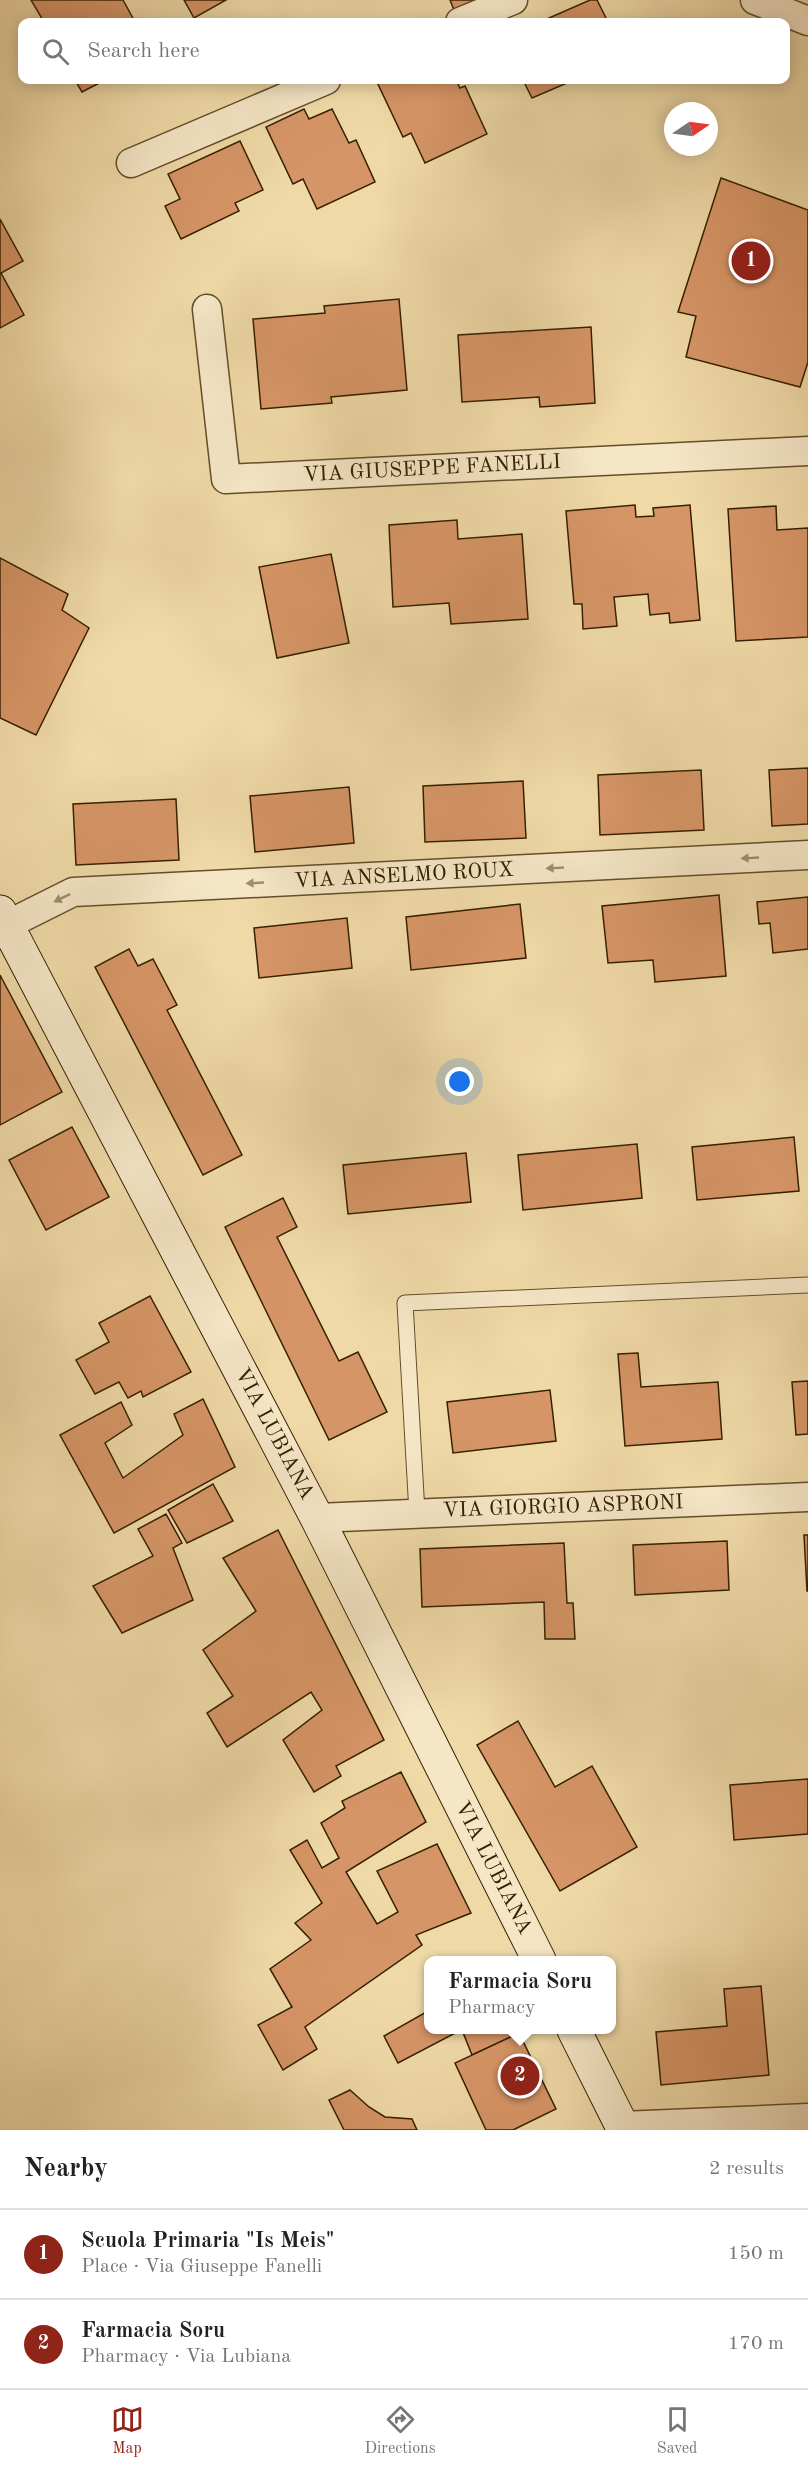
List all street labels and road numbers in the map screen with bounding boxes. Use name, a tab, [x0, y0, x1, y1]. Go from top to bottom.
street label: VIA GIUSEPPE FANELLI	[303, 452, 561, 486]
street label: VIA ANSELMO ROUX	[294, 860, 514, 892]
street label: VIA LUBIANA	[230, 1365, 318, 1503]
street label: VIA GIORGIO ASPRONI	[442, 1492, 684, 1522]
street label: VIA LUBIANA	[451, 1798, 535, 1938]

